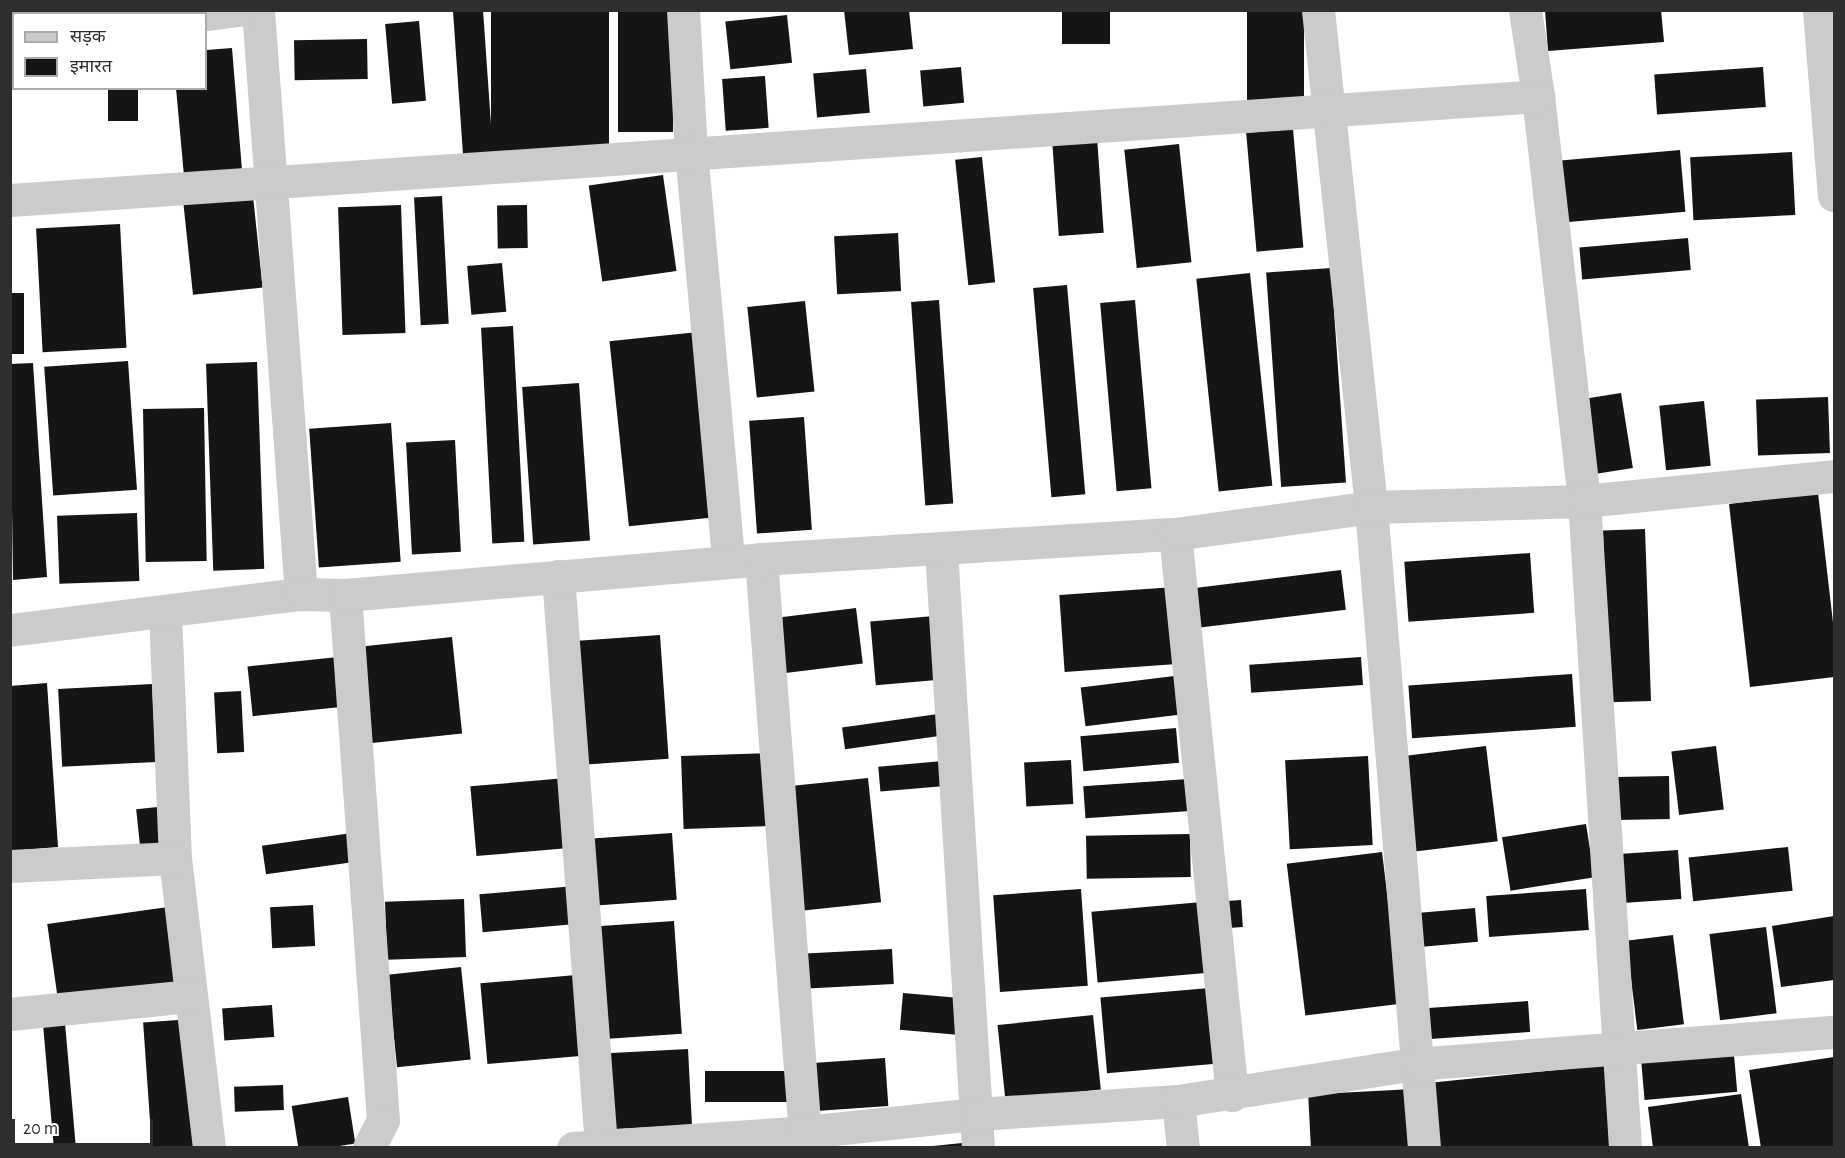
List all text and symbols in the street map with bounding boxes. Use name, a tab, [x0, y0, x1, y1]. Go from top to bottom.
legend	[12, 12, 207, 90]
text: सड़क	[70, 28, 106, 46]
text: इमारत	[70, 58, 112, 76]
scale bar	[15, 1107, 156, 1145]
text: 20 m	[23, 1120, 58, 1138]

